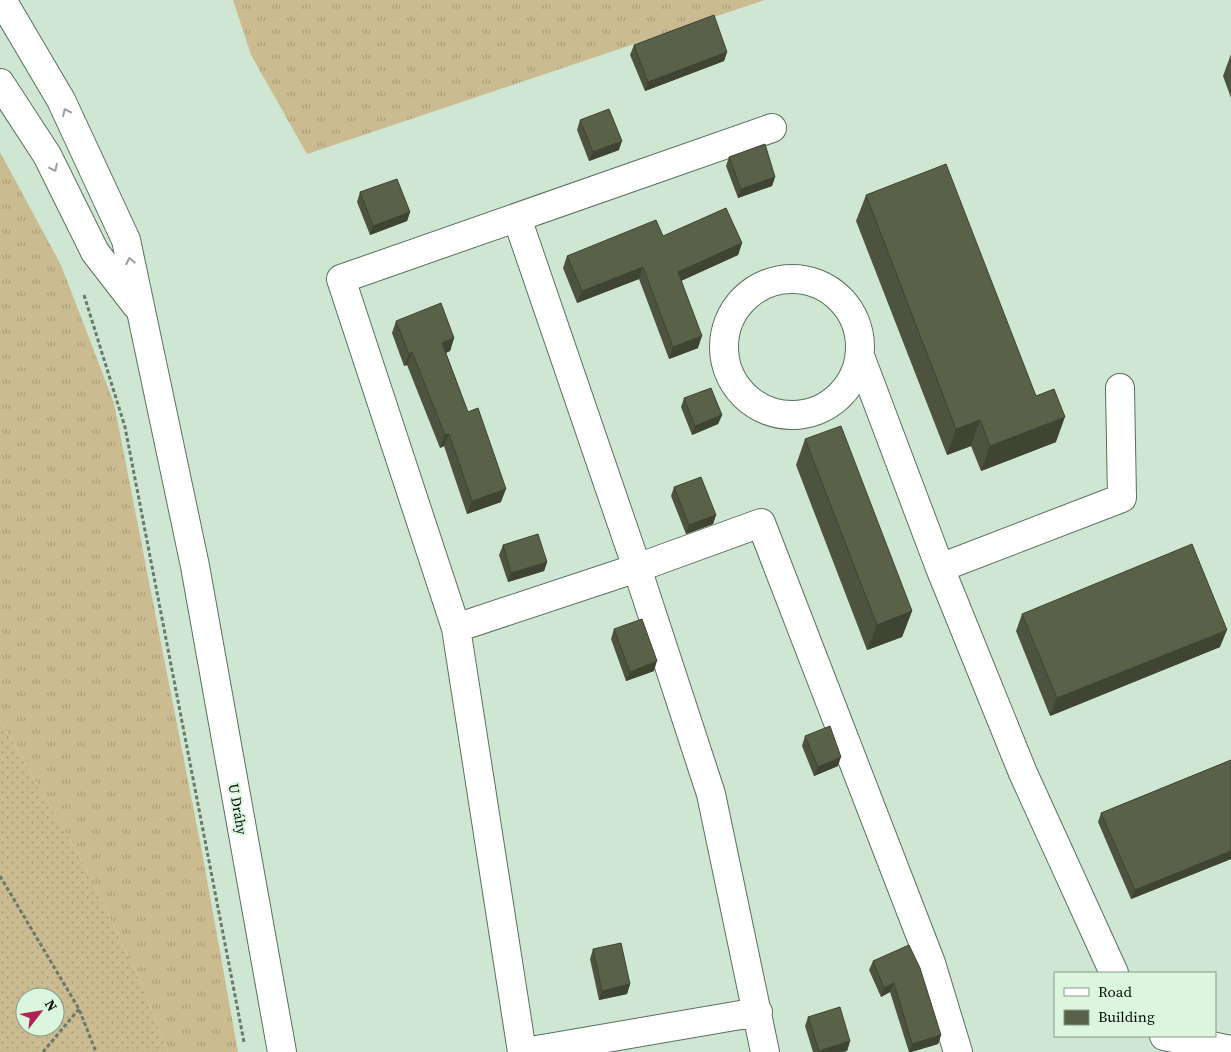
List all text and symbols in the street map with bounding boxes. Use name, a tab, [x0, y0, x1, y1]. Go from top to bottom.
one-way arrow	[62, 108, 73, 117]
one-way arrow	[48, 163, 58, 172]
one-way arrow	[125, 256, 135, 265]
street label: U Dráhy	[224, 782, 252, 837]
legend	[1054, 972, 1216, 1037]
text: Road	[1098, 981, 1132, 1002]
north arrow	[15, 987, 65, 1037]
text: N	[40, 996, 62, 1015]
text: Building	[1098, 1006, 1155, 1027]

